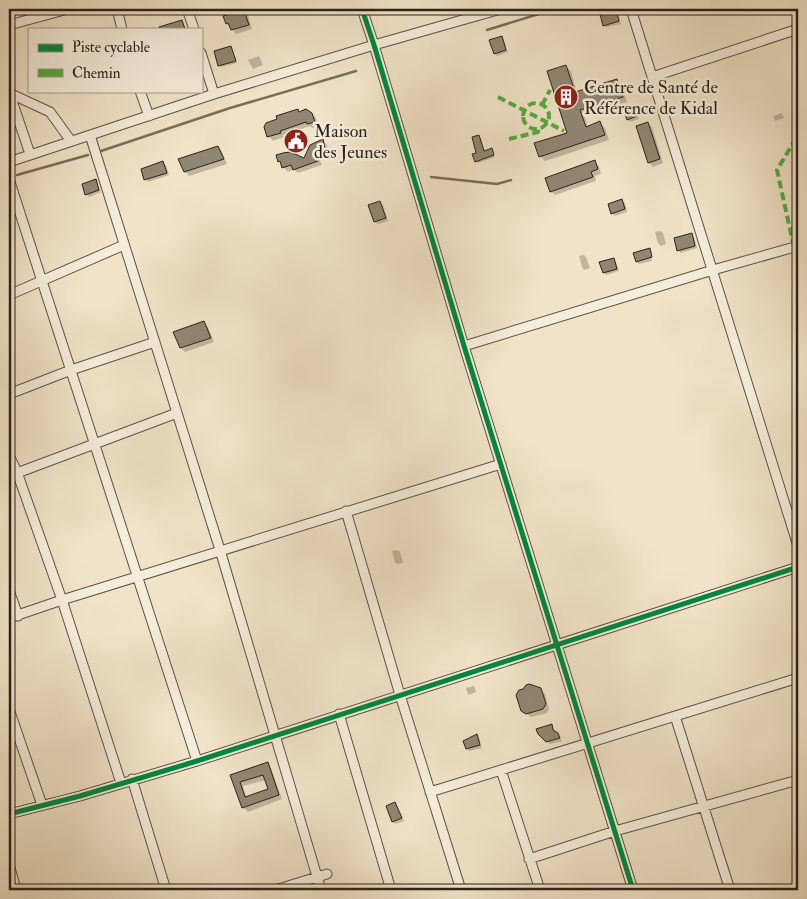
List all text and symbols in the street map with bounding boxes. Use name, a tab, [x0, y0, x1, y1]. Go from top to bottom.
legend	[28, 28, 202, 92]
text: Piste cyclable	[72, 38, 150, 57]
text: Chemin	[72, 64, 121, 83]
place label: Centre de Santé de Référence de Kidal	[584, 76, 718, 120]
building icon: Centre de Santé de Référence de Kidal	[553, 84, 579, 110]
place label: Maison des Jeunes	[314, 120, 387, 164]
public building icon: Maison des Jeunes	[283, 128, 309, 154]

